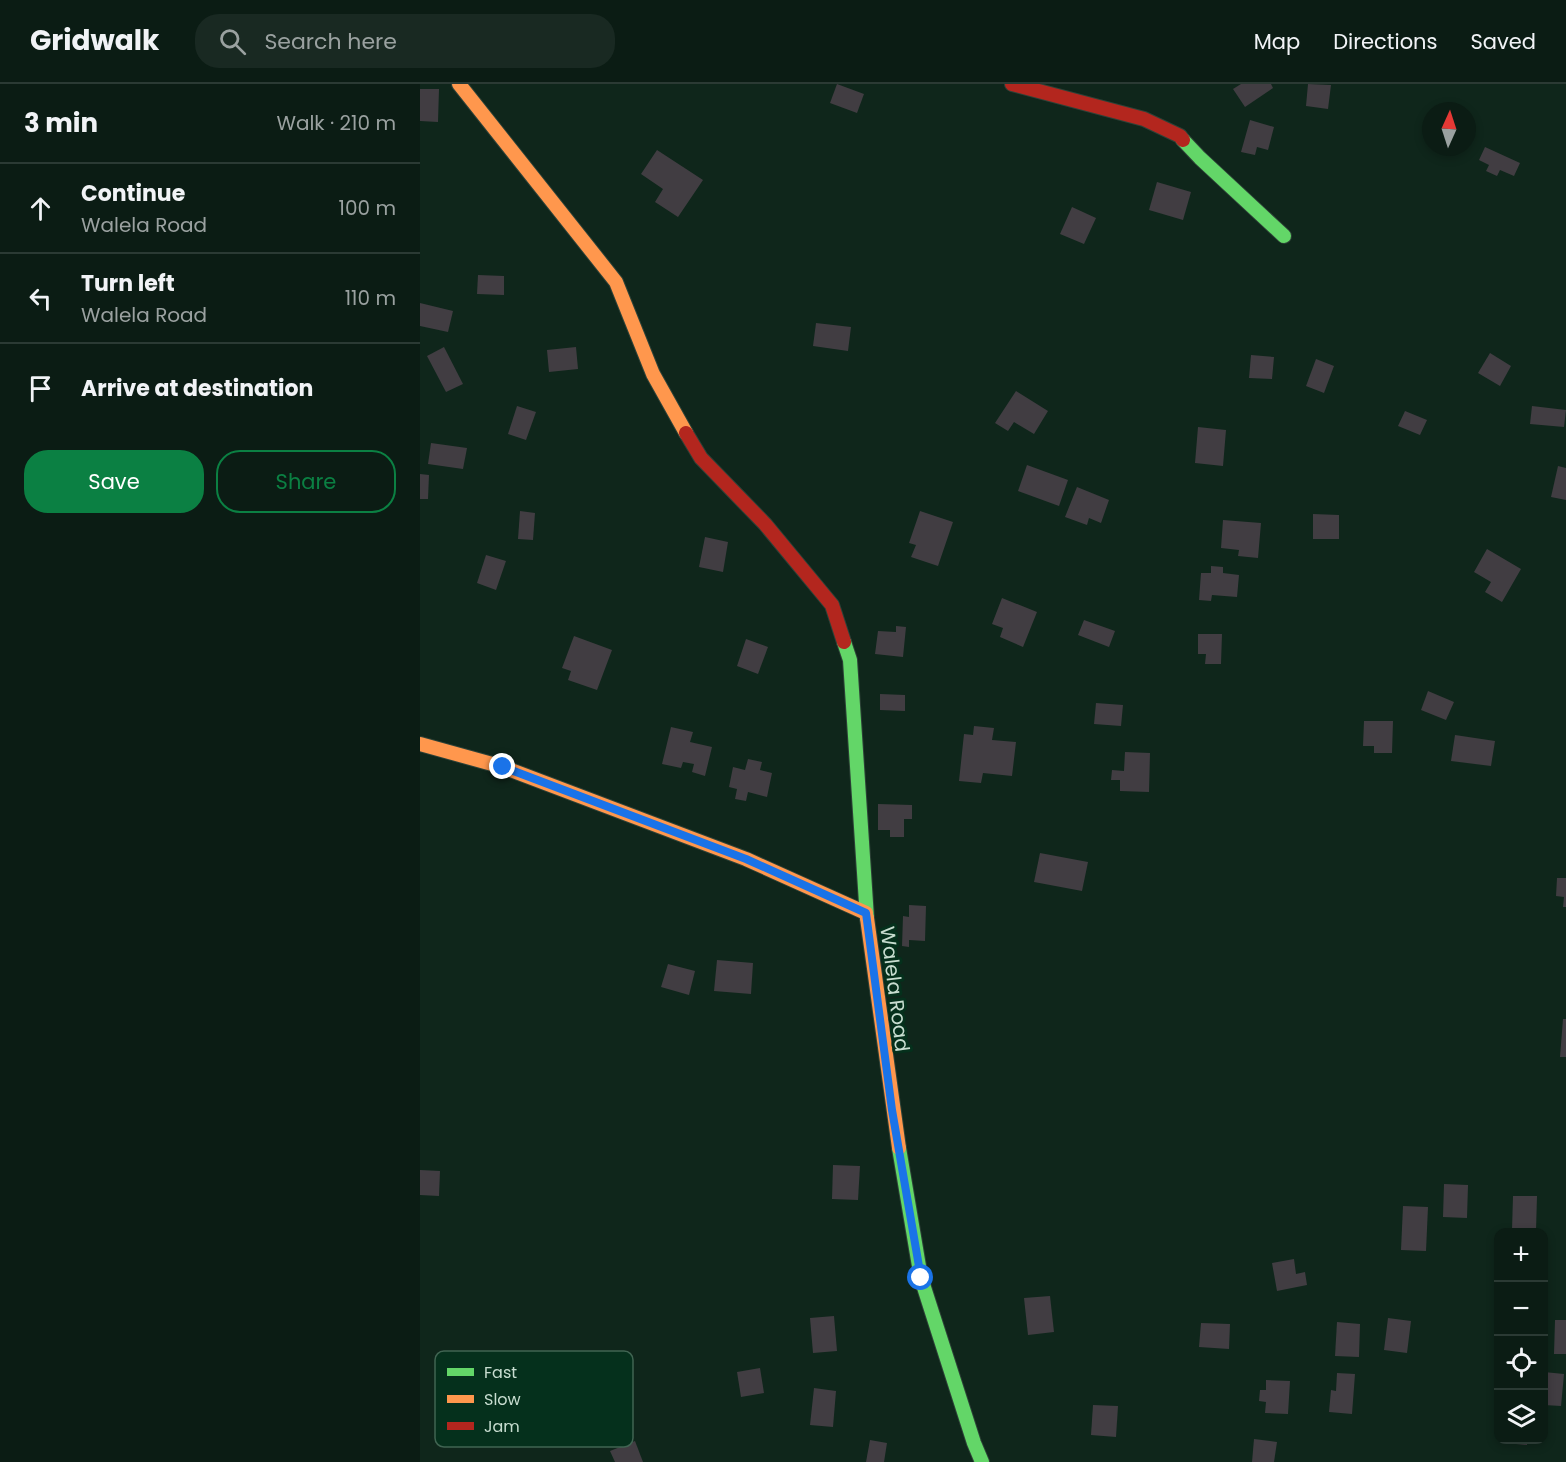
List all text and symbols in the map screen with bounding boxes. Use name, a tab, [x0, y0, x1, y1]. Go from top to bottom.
search box	[195, 14, 615, 68]
text: Gridwalk	[30, 21, 159, 60]
icon: search	[216, 25, 249, 58]
text: Search here	[264, 26, 397, 57]
text: Map	[1254, 27, 1300, 56]
text: Directions	[1333, 27, 1437, 56]
text: Saved	[1470, 27, 1536, 56]
north arrow	[1422, 102, 1476, 156]
text: 3 min	[24, 105, 98, 141]
text: Walk · 210 m	[276, 109, 396, 137]
text: Continue	[81, 178, 185, 209]
icon: ahead	[24, 192, 57, 225]
text: 100 m	[339, 194, 396, 222]
text: Walela Road	[81, 211, 207, 239]
text: Turn left	[81, 268, 175, 299]
icon: left	[24, 282, 57, 315]
text: 110 m	[345, 284, 396, 312]
text: Walela Road	[81, 301, 207, 329]
icon: arrive	[24, 372, 57, 405]
text: Arrive at destination	[81, 373, 313, 404]
button: Save	[24, 450, 204, 513]
button: Share	[216, 450, 396, 513]
route end	[489, 753, 515, 779]
street label: Walela Road	[873, 925, 917, 1053]
map controls	[1494, 1228, 1548, 1444]
button: +	[1494, 1228, 1548, 1282]
route start	[907, 1264, 933, 1290]
button: −	[1494, 1282, 1548, 1336]
button: locate	[1494, 1336, 1548, 1390]
legend	[435, 1351, 633, 1447]
text: Fast	[484, 1361, 517, 1384]
text: Slow	[484, 1388, 521, 1411]
button: layers	[1494, 1390, 1548, 1444]
text: Jam	[484, 1415, 520, 1438]

